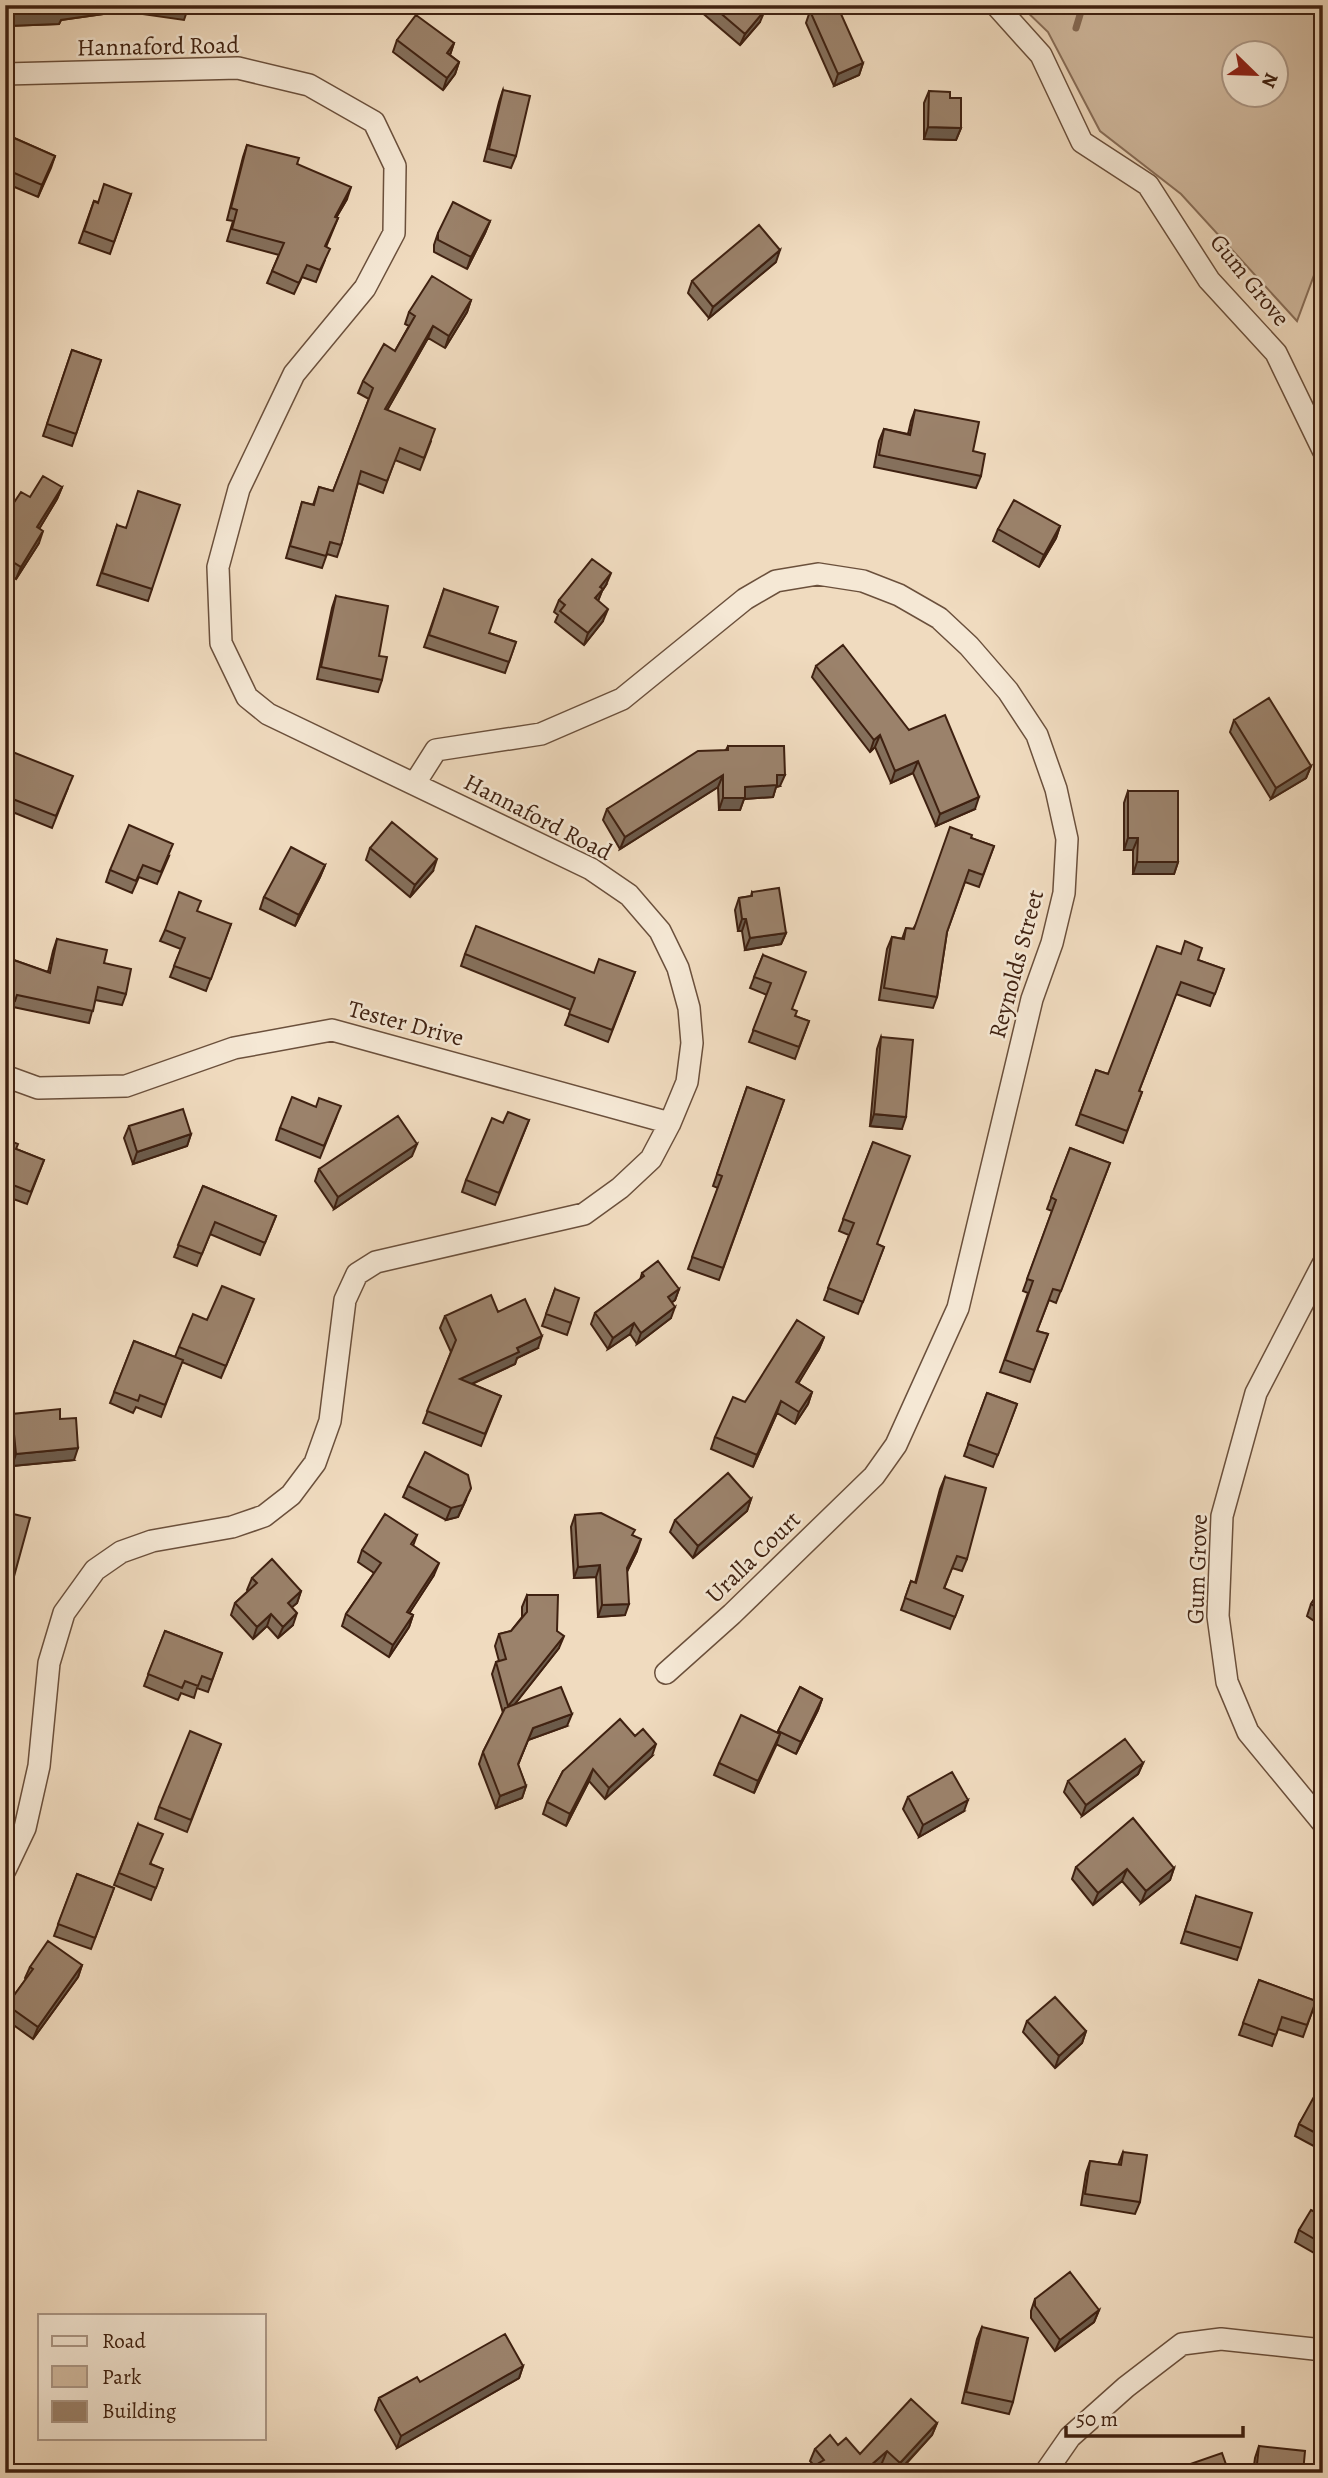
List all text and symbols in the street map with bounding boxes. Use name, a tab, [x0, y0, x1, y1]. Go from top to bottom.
street label: Hannaford Road	[77, 29, 240, 63]
north arrow	[1220, 38, 1290, 108]
text: N	[1255, 69, 1284, 92]
street label: Gum Grove	[1203, 227, 1297, 333]
street label: Hannaford Road	[458, 766, 618, 868]
street label: Reynolds Street	[981, 886, 1051, 1042]
street label: Tester Drive	[345, 992, 467, 1054]
street label: Uralla Court	[699, 1504, 807, 1610]
street label: Gum Grove	[1179, 1513, 1215, 1625]
legend	[38, 2314, 266, 2440]
text: Road	[102, 2327, 146, 2355]
text: Park	[102, 2363, 142, 2391]
scale bar	[1066, 2394, 1242, 2438]
text: Building	[102, 2397, 177, 2425]
text: 50 m	[1076, 2405, 1118, 2433]

